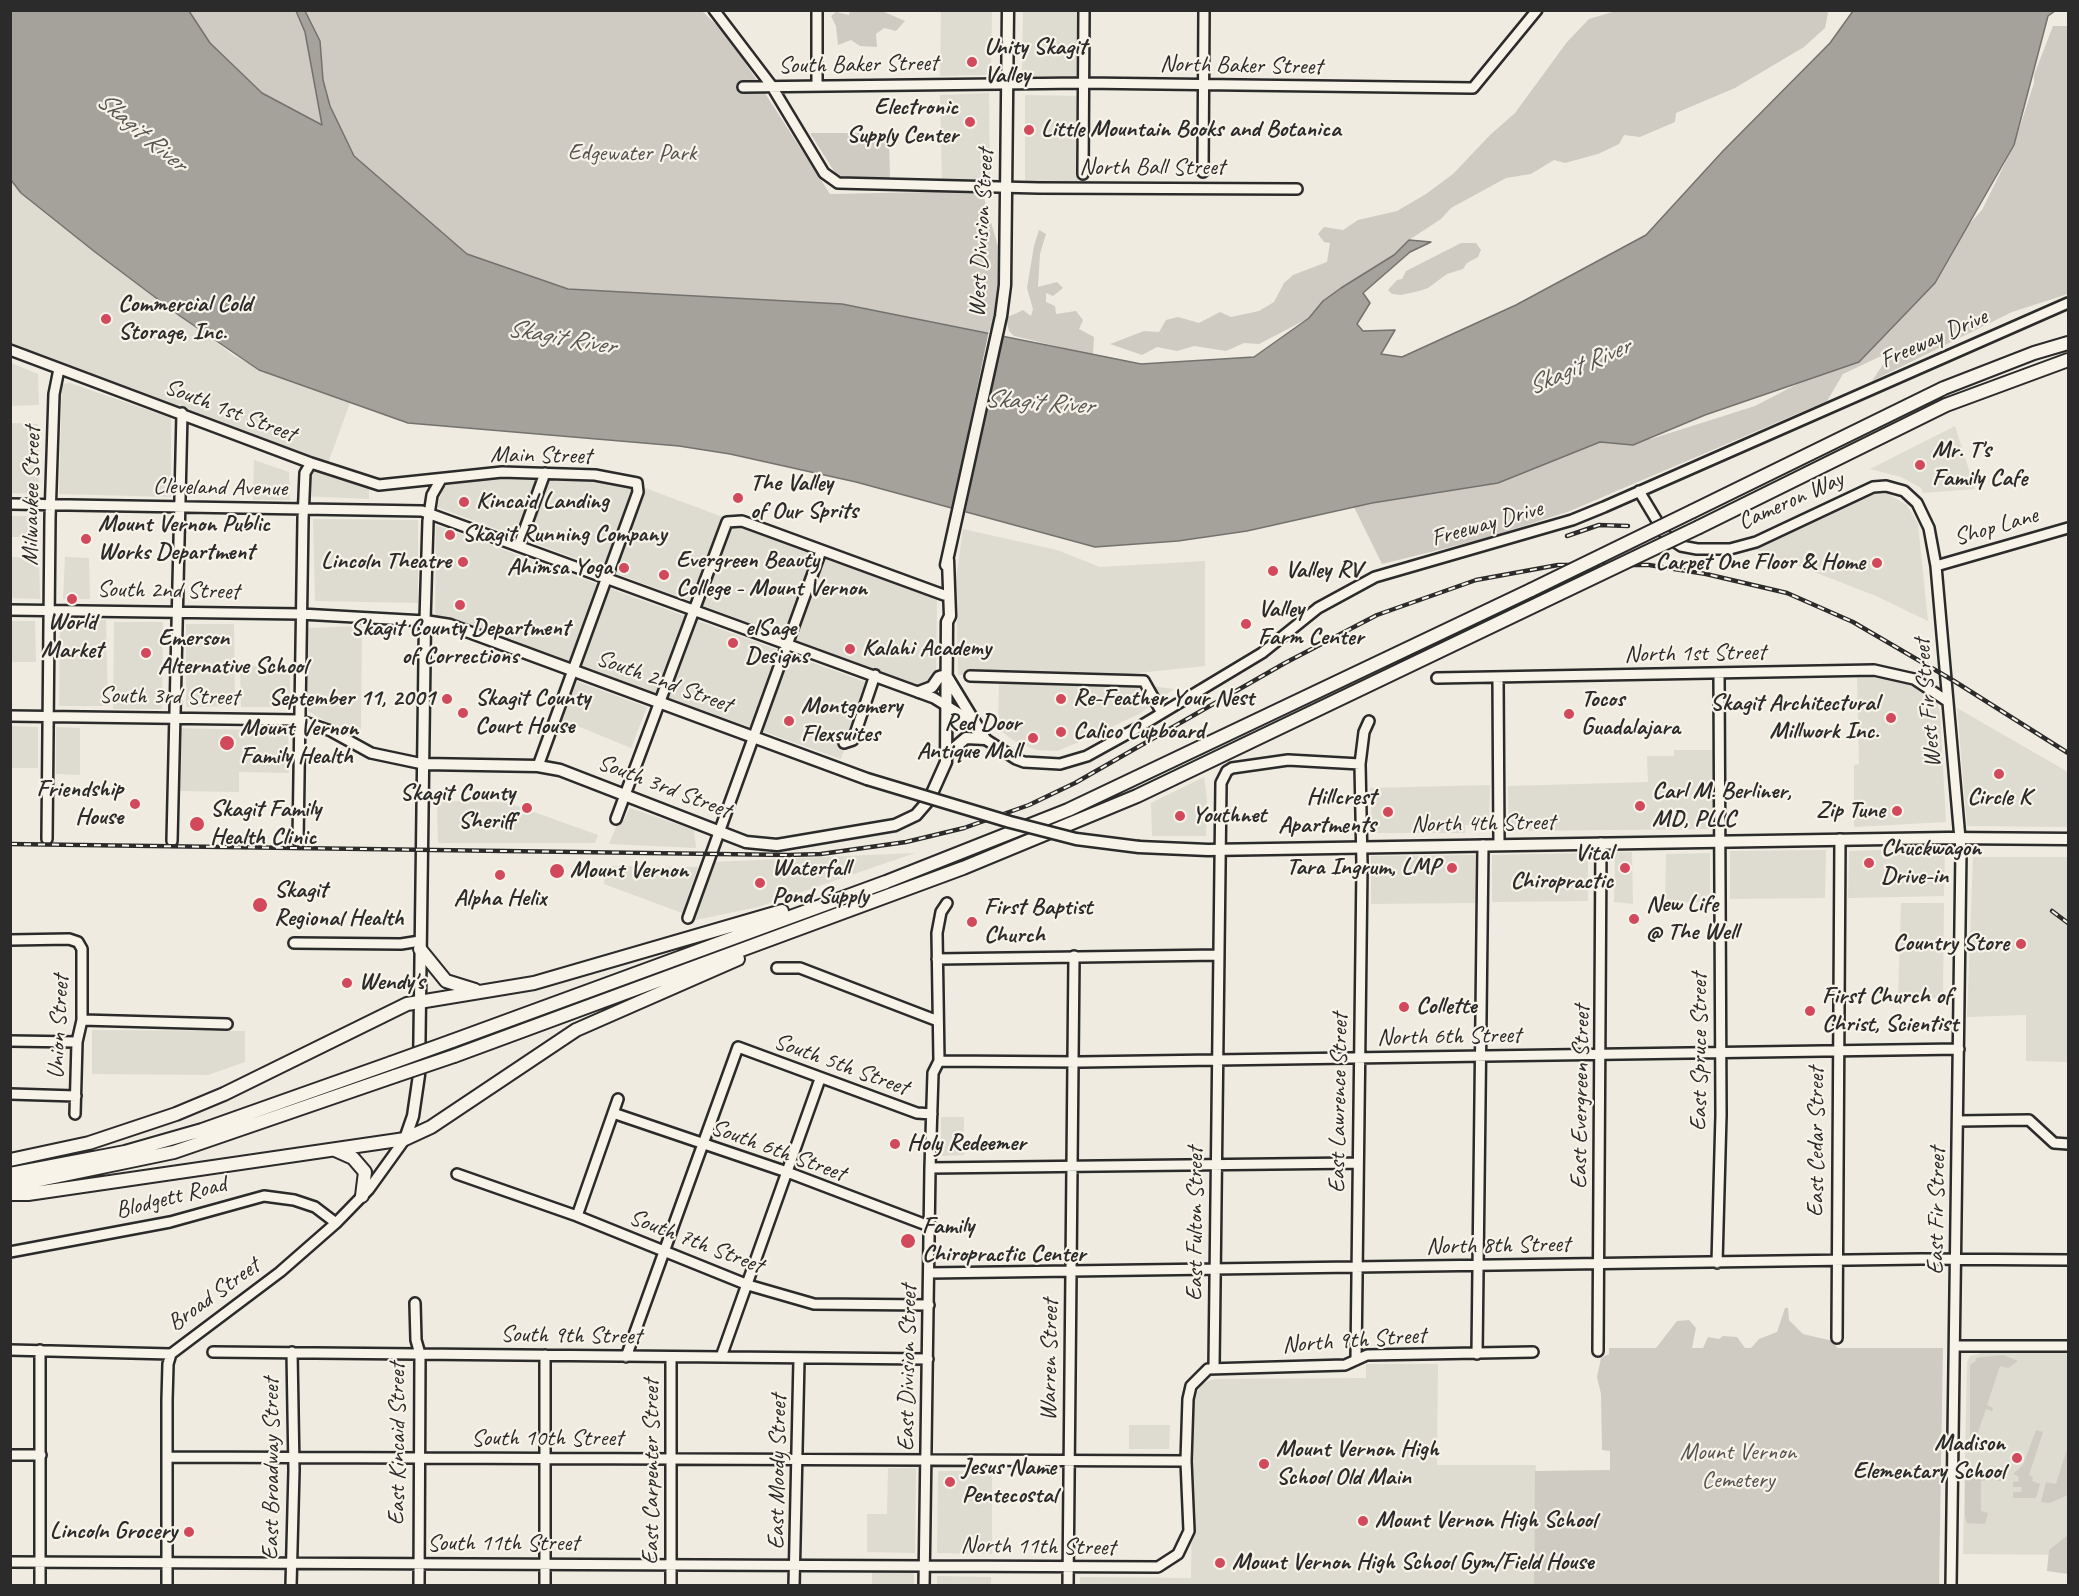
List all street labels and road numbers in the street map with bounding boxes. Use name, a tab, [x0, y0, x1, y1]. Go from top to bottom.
street label: South Baker Street	[778, 49, 938, 81]
street label: North Baker Street	[1160, 50, 1322, 82]
street label: West Division Street	[963, 148, 1001, 318]
street label: North Ball Street	[1079, 154, 1225, 182]
street label: Freeway Drive	[1876, 303, 1992, 375]
street label: South 1st Street	[160, 373, 300, 449]
street label: Milwaukee Street	[16, 426, 48, 566]
street label: Main Street	[490, 441, 592, 471]
street label: Cameron Way	[1734, 465, 1848, 537]
street label: Cleveland Avenue	[153, 472, 287, 504]
street label: Freeway Drive	[1428, 494, 1546, 554]
street label: Shop Lane	[1951, 501, 2041, 553]
street label: South 2nd Street	[96, 575, 240, 607]
street label: West Fir Street	[1908, 637, 1948, 769]
street label: North 1st Street	[1624, 638, 1766, 670]
street label: South 2nd Street	[592, 644, 736, 720]
street label: South 3rd Street	[99, 681, 239, 713]
street label: South 3rd Street	[593, 748, 735, 826]
street label: North 4th Street	[1411, 808, 1555, 840]
street label: East Spruce Street	[1686, 973, 1714, 1131]
street label: Union Street	[42, 974, 76, 1080]
street label: East Evergreen Street	[1565, 1005, 1597, 1189]
street label: East Lawrence Street	[1323, 1013, 1355, 1193]
street label: North 6th Street	[1377, 1021, 1521, 1053]
street label: South 5th Street	[770, 1027, 912, 1103]
street label: East Cedar Street	[1803, 1067, 1831, 1217]
street label: South 6th Street	[707, 1113, 849, 1189]
street label: East Fulton Street	[1182, 1147, 1210, 1301]
street label: East Fir Street	[1921, 1147, 1953, 1275]
street label: Blodgett Road	[113, 1170, 229, 1226]
street label: South 7th Street	[625, 1203, 767, 1281]
street label: North 8th Street	[1426, 1230, 1570, 1262]
street label: Broad Street	[162, 1252, 266, 1338]
street label: East Division Street	[892, 1284, 924, 1452]
street label: Warren Street	[1035, 1299, 1065, 1421]
street label: South 9th Street	[500, 1320, 642, 1352]
street label: North 9th Street	[1281, 1322, 1427, 1360]
street label: East Kincaid Street	[384, 1363, 412, 1525]
street label: East Broadway Street	[258, 1378, 286, 1560]
street label: East Carpenter Street	[638, 1379, 666, 1565]
street label: East Moody Street	[762, 1394, 794, 1550]
street label: South 10th Street	[471, 1425, 623, 1453]
street label: South 11th Street	[427, 1530, 579, 1558]
street label: North 11th Street	[960, 1531, 1116, 1563]

